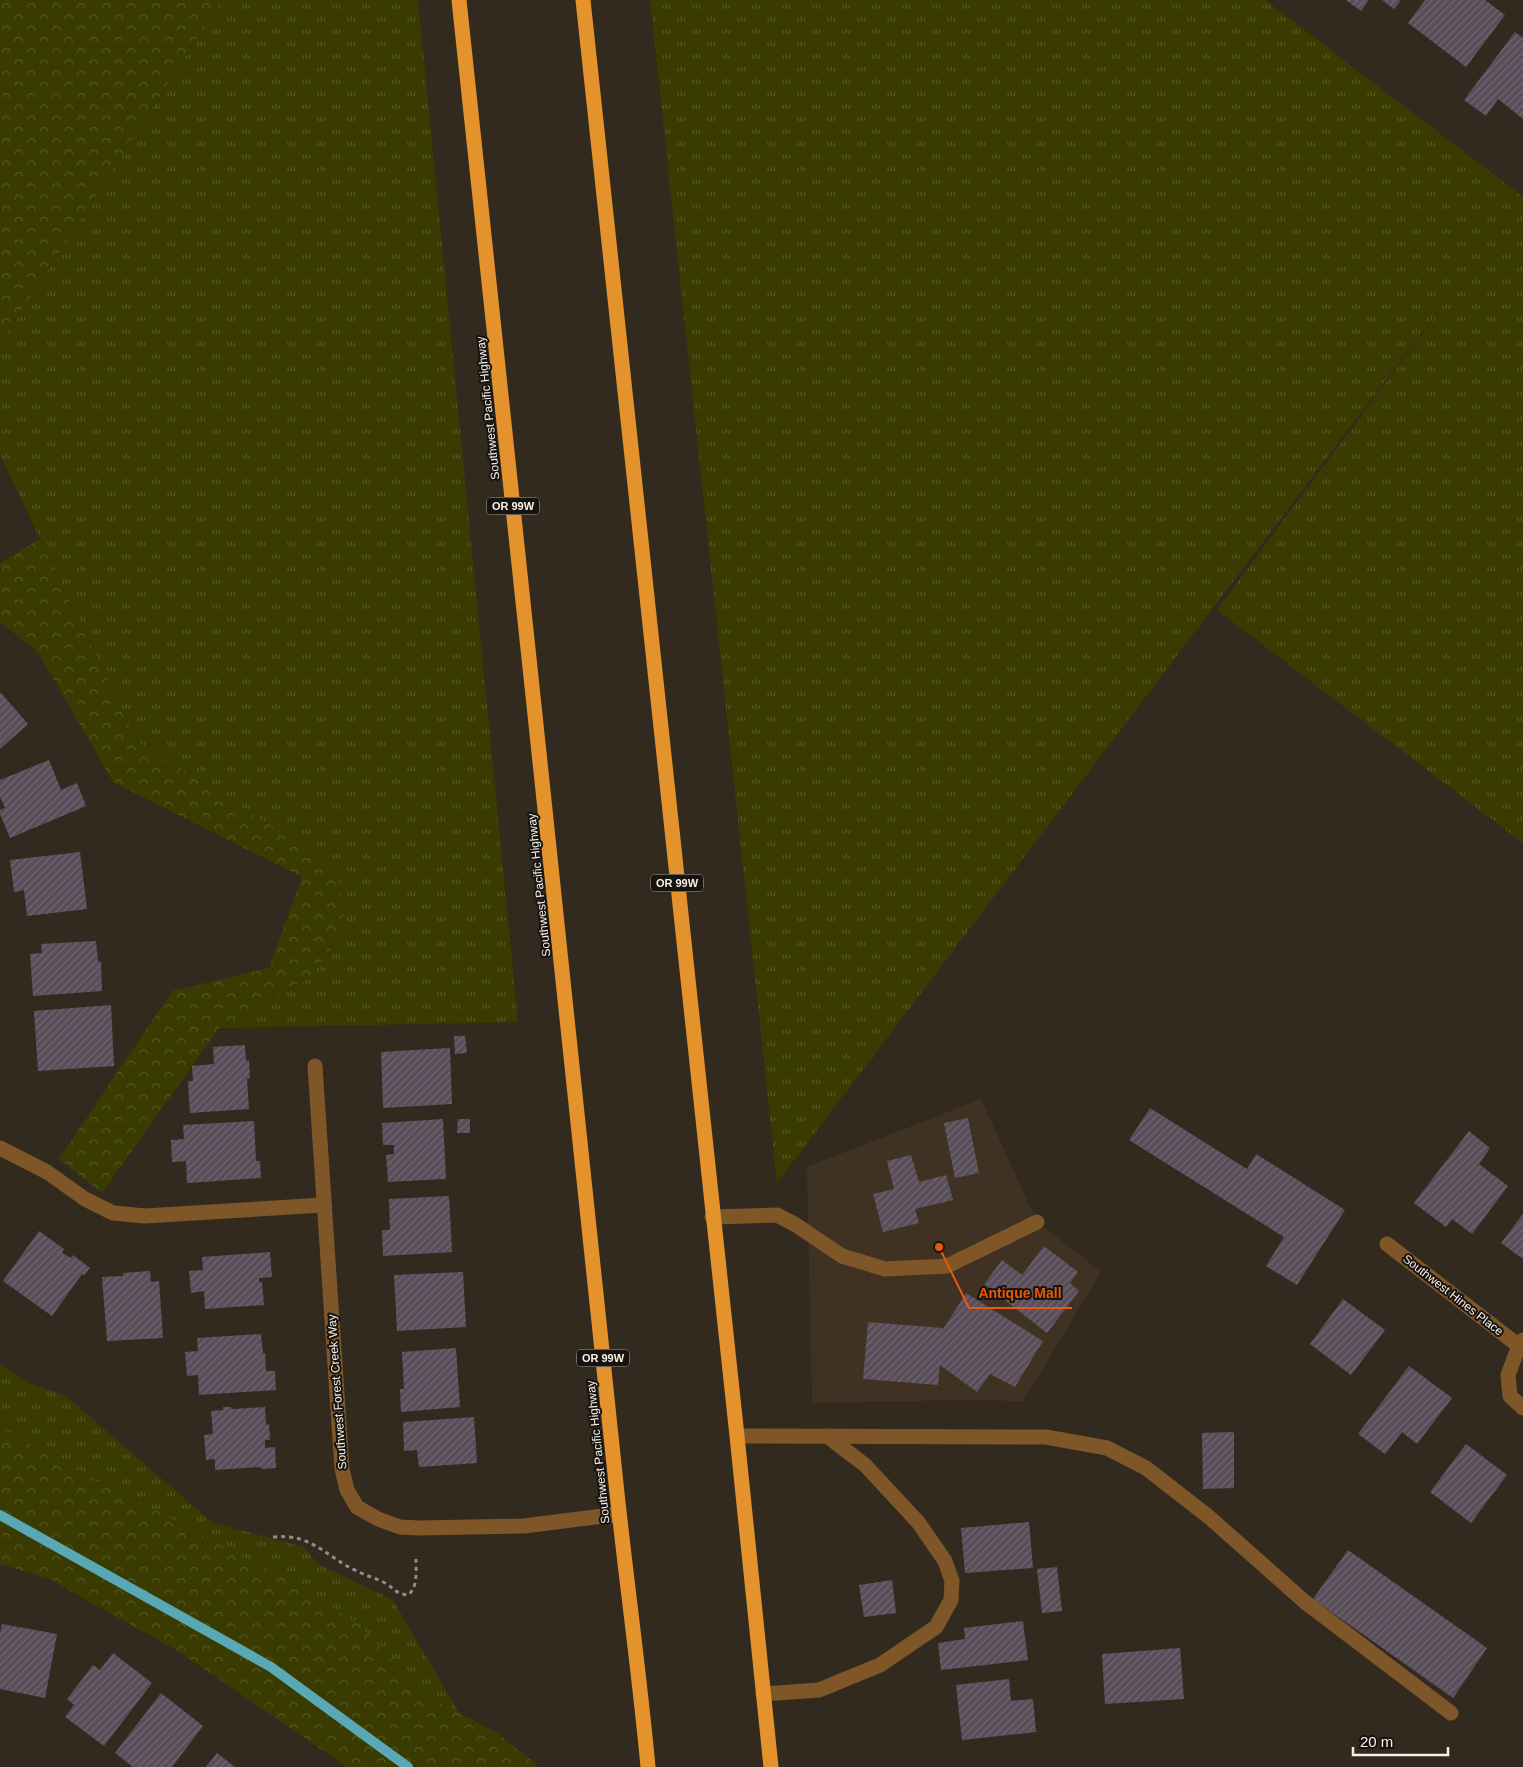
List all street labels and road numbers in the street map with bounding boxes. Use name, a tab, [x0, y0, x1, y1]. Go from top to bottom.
street label: Southwest Pacific Highway	[474, 336, 502, 480]
road number: OR 99W	[487, 498, 539, 514]
street label: Southwest Pacific Highway	[525, 813, 553, 957]
road number: OR 99W	[651, 874, 703, 891]
street label: Southwest Hines Place	[1400, 1251, 1506, 1339]
street label: Southwest Forest Creek Way	[325, 1314, 349, 1470]
road number: OR 99W	[577, 1350, 629, 1366]
street label: Southwest Pacific Highway	[584, 1380, 612, 1524]

